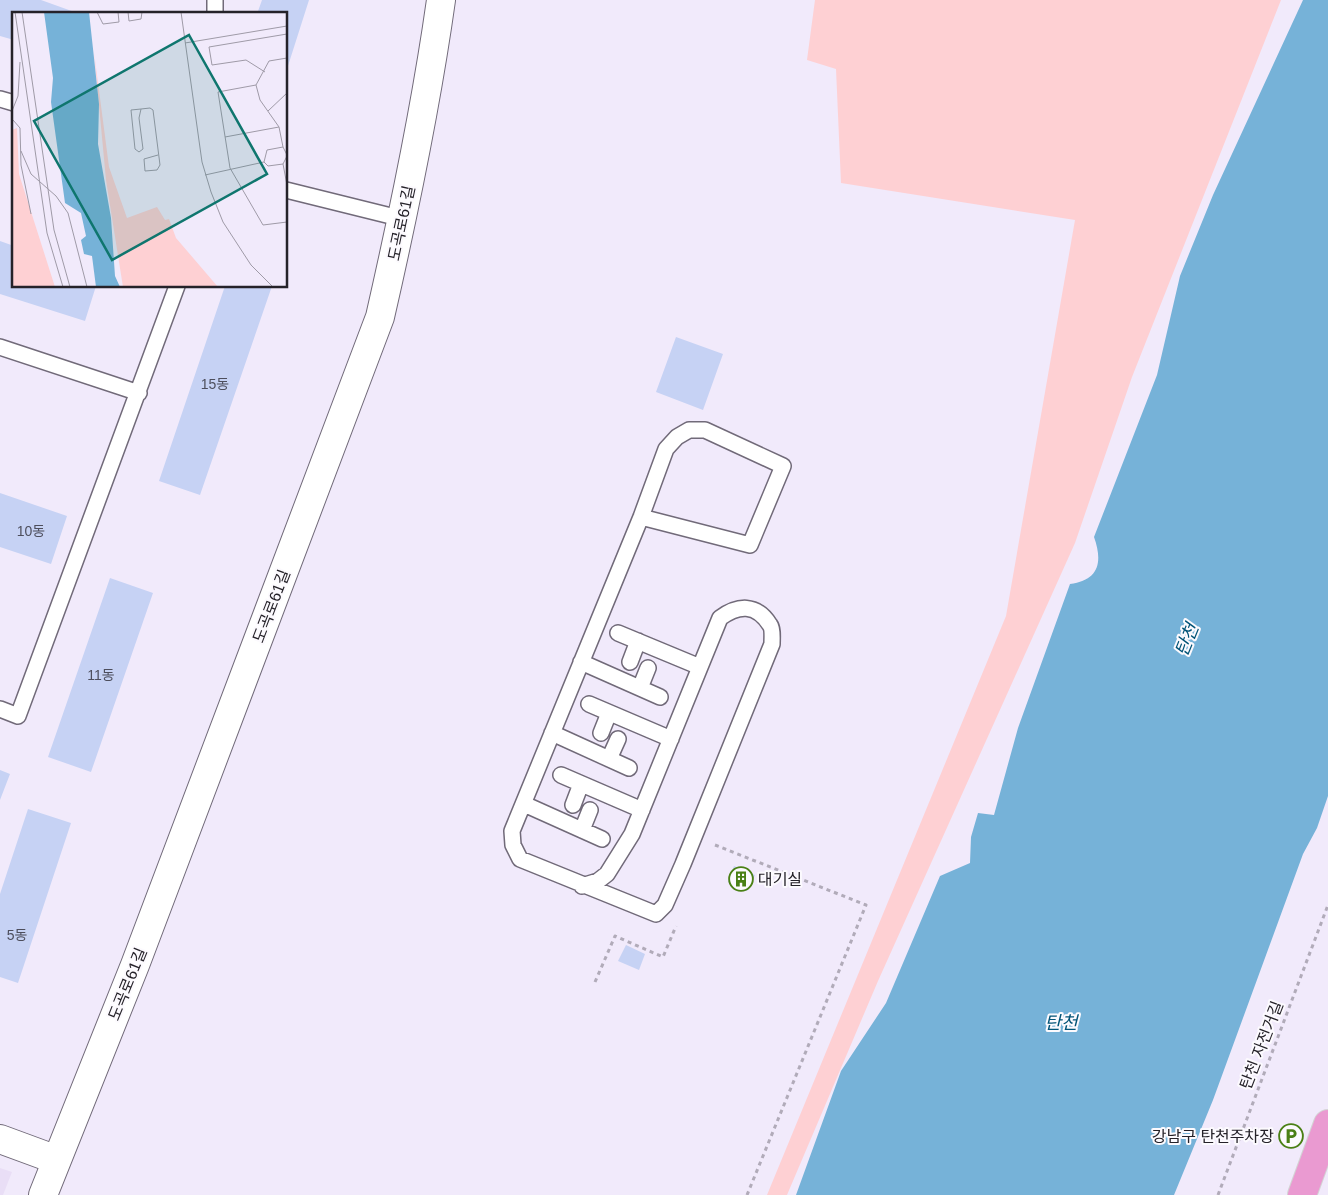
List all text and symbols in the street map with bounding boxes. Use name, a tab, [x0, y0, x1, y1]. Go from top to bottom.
inset map	[12, 12, 288, 288]
street label: 도곡로61길	[385, 184, 418, 262]
house number: 15동	[201, 376, 229, 392]
house number: 10동	[17, 523, 45, 539]
street label: 도곡로61길	[250, 567, 293, 645]
water label: 탄천	[1172, 619, 1203, 659]
house number: 11동	[87, 667, 115, 683]
building icon: 대기실	[728, 866, 754, 892]
place label: 대기실	[758, 871, 802, 888]
house number: 5동	[7, 927, 27, 943]
street label: 도곡로61길	[105, 945, 150, 1023]
street label: 탄천 자전거길	[1237, 999, 1286, 1092]
water label: 탄천	[1044, 1013, 1080, 1033]
parking icon: 강남구 탄천주차장	[1278, 1123, 1304, 1149]
place label: 강남구 탄천주차장	[1152, 1128, 1274, 1145]

